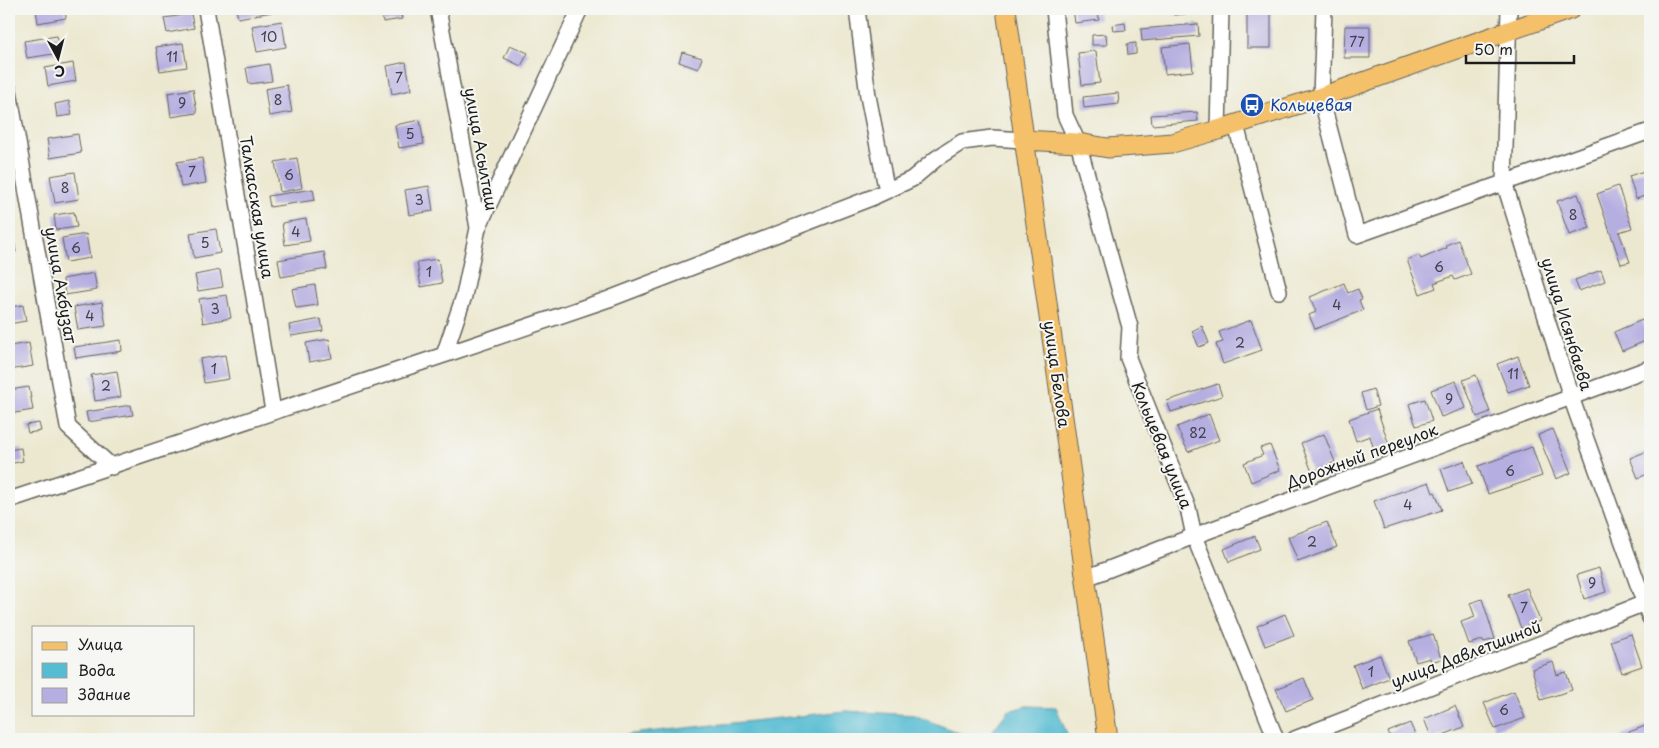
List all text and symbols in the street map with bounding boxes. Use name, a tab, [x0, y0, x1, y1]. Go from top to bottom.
house number: 10	[261, 26, 277, 47]
house number: 77	[1349, 31, 1365, 52]
north arrow	[32, 32, 82, 82]
scale bar	[1466, 32, 1574, 64]
text: 50 m	[1474, 37, 1513, 60]
house number: 11	[166, 46, 178, 67]
text: С	[53, 60, 66, 82]
house number: 7	[395, 67, 403, 88]
street label: улица Асылташ	[459, 85, 505, 212]
house number: 8	[274, 89, 282, 110]
house number: 9	[178, 92, 186, 113]
bus stop icon: Кольцевая	[1239, 92, 1265, 118]
place label: Кольцевая	[1270, 92, 1353, 116]
house number: 5	[405, 123, 415, 144]
street label: Талкасская улица	[235, 134, 281, 280]
house number: 7	[188, 161, 196, 182]
house number: 6	[284, 164, 294, 185]
house number: 8	[61, 177, 69, 198]
house number: 3	[414, 189, 424, 210]
house number: 8	[1569, 204, 1577, 225]
house number: 4	[291, 221, 301, 242]
street label: улица Акбузат	[40, 225, 84, 346]
house number: 5	[200, 232, 210, 253]
house number: 6	[71, 237, 81, 258]
street label: улица Исянбаева	[1536, 254, 1600, 393]
house number: 6	[1434, 256, 1444, 277]
house number: 1	[426, 261, 432, 282]
house number: 4	[1332, 294, 1342, 315]
house number: 3	[210, 298, 220, 319]
house number: 4	[85, 305, 95, 326]
street label: улица Белова	[1039, 319, 1077, 429]
house number: 2	[1235, 332, 1245, 353]
house number: 1	[211, 358, 217, 379]
house number: 11	[1507, 363, 1519, 384]
house number: 2	[101, 375, 111, 396]
street label: Кольцевая улица	[1126, 377, 1199, 512]
house number: 9	[1445, 388, 1453, 409]
street label: Дорожный переулок	[1282, 416, 1441, 494]
house number: 82	[1189, 422, 1207, 443]
house number: 6	[1505, 460, 1515, 481]
house number: 4	[1403, 494, 1413, 515]
house number: 2	[1307, 531, 1317, 552]
house number: 9	[1588, 572, 1596, 593]
house number: 7	[1520, 597, 1528, 618]
street label: улица Давлетшиной	[1387, 613, 1544, 693]
legend	[32, 626, 195, 716]
text: Улица	[78, 632, 123, 655]
text: Вода	[78, 658, 116, 681]
house number: 1	[1368, 661, 1374, 682]
text: Здание	[78, 682, 131, 705]
house number: 6	[1499, 699, 1509, 720]

